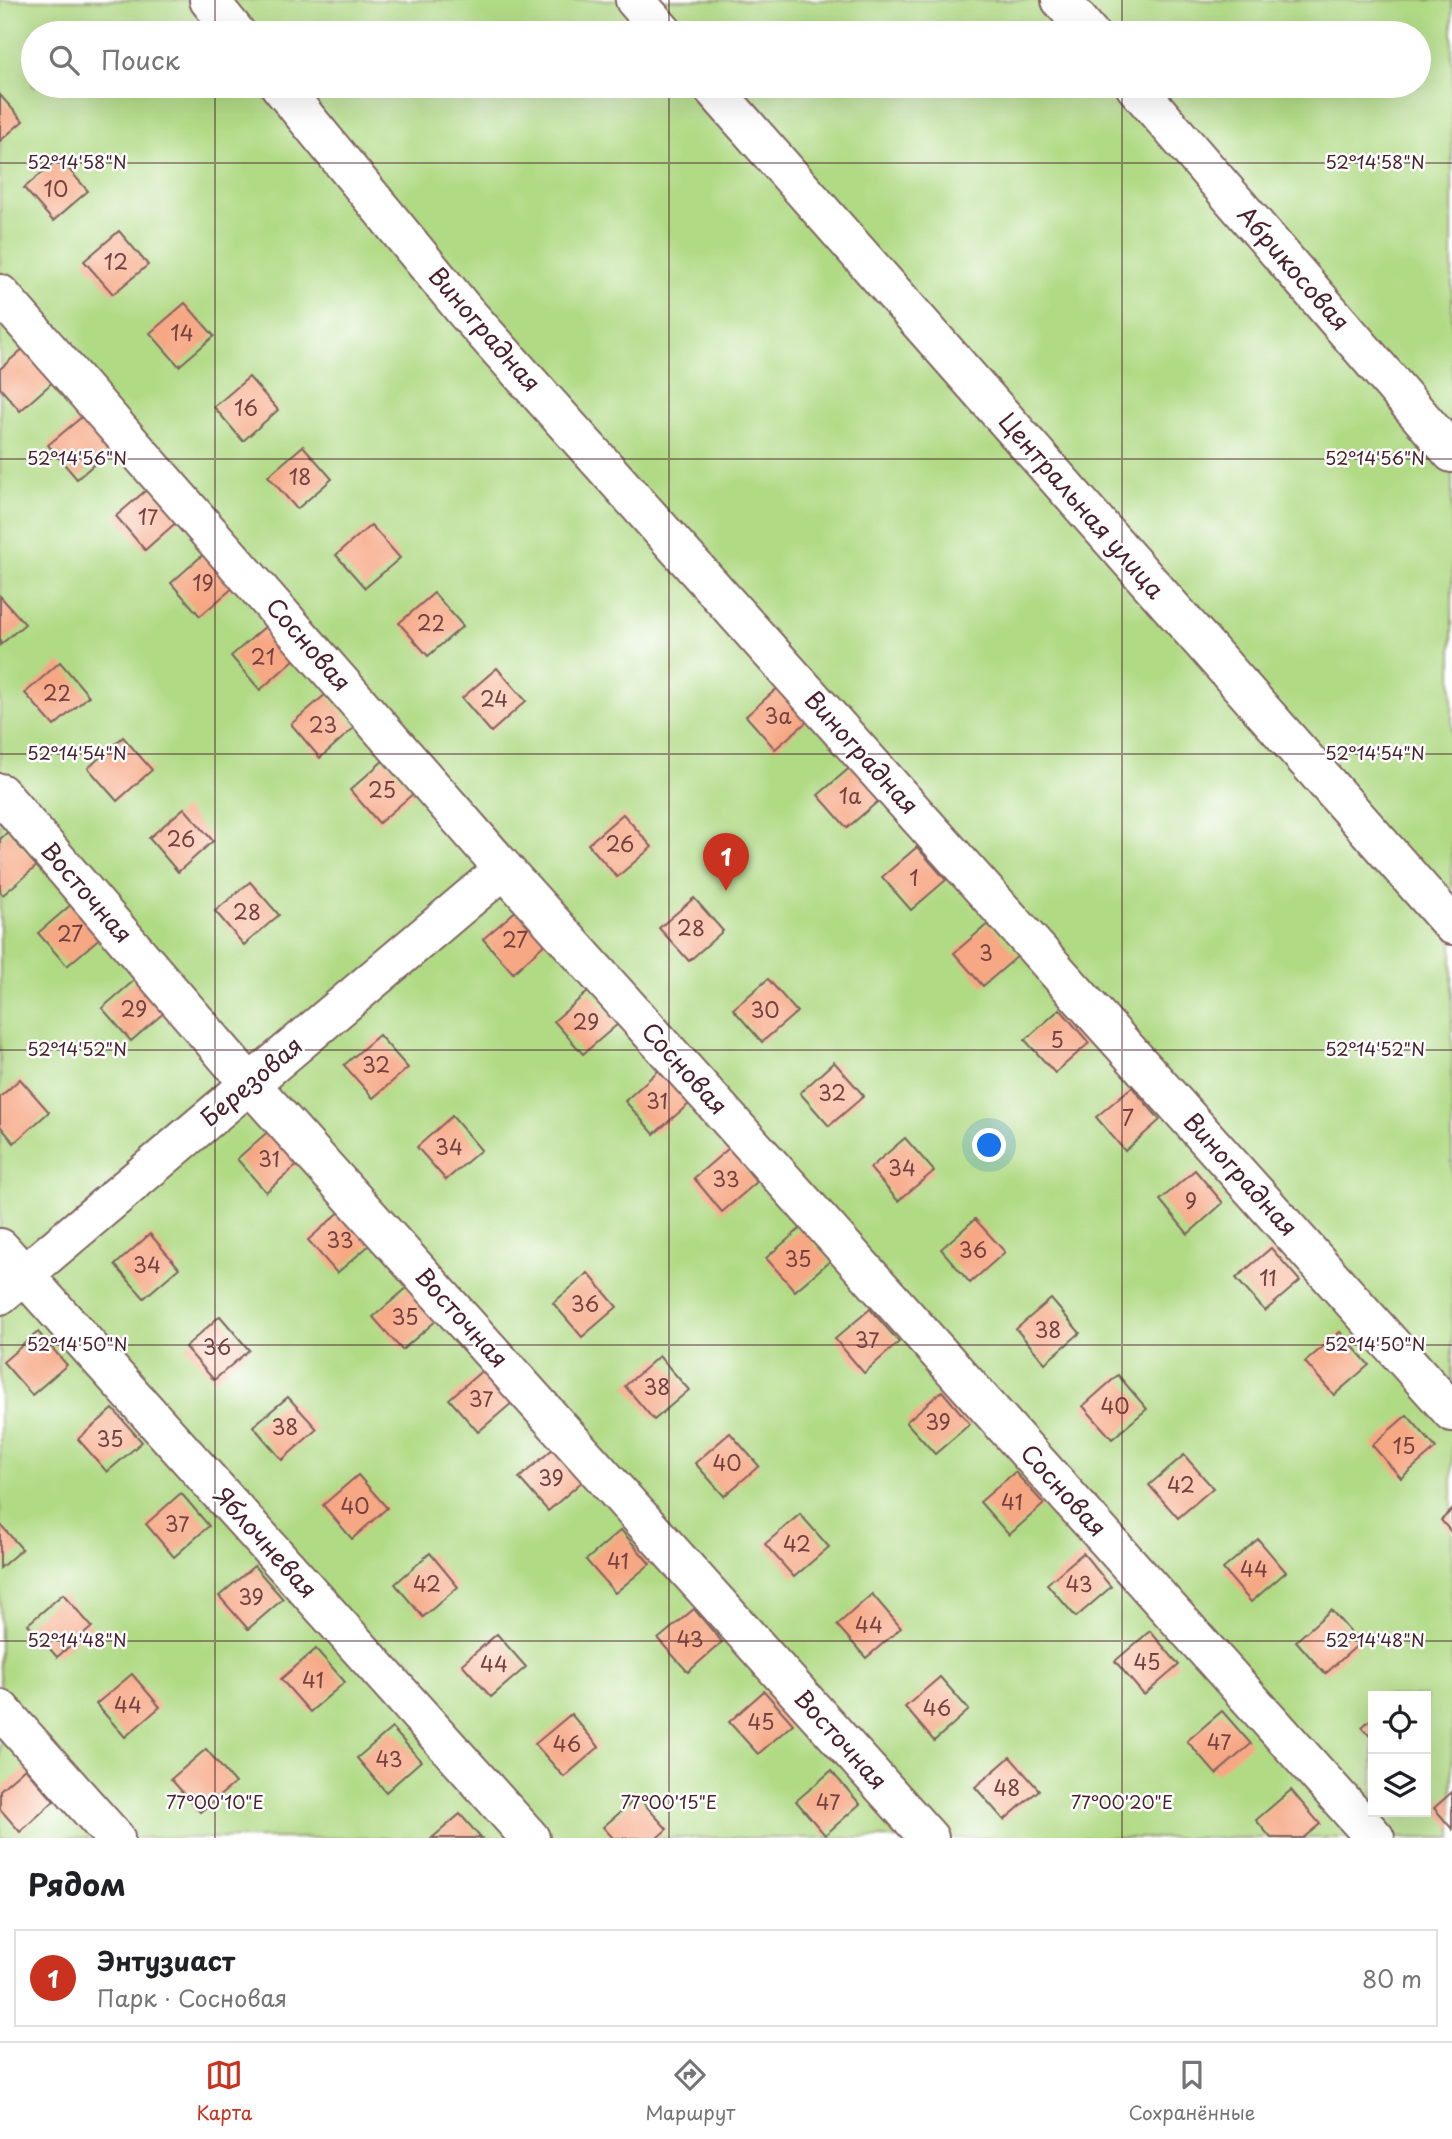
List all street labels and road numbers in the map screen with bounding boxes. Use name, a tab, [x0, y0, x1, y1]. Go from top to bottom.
street label: Абрикосовая	[1230, 197, 1359, 338]
street label: Виноградная	[421, 258, 550, 399]
street label: Центральная улица	[991, 404, 1174, 606]
street label: Сосновая	[259, 589, 360, 698]
street label: Виноградная	[797, 682, 928, 821]
street label: Восточная	[33, 833, 142, 950]
street label: Сосновая	[634, 1013, 737, 1122]
street label: Березовая	[192, 1027, 310, 1134]
street label: Виноградная	[1176, 1104, 1307, 1243]
street label: Восточная	[408, 1258, 517, 1375]
street label: Сосновая	[1013, 1435, 1116, 1544]
street label: Яблочневая	[207, 1478, 326, 1605]
street label: Восточная	[787, 1680, 896, 1797]

